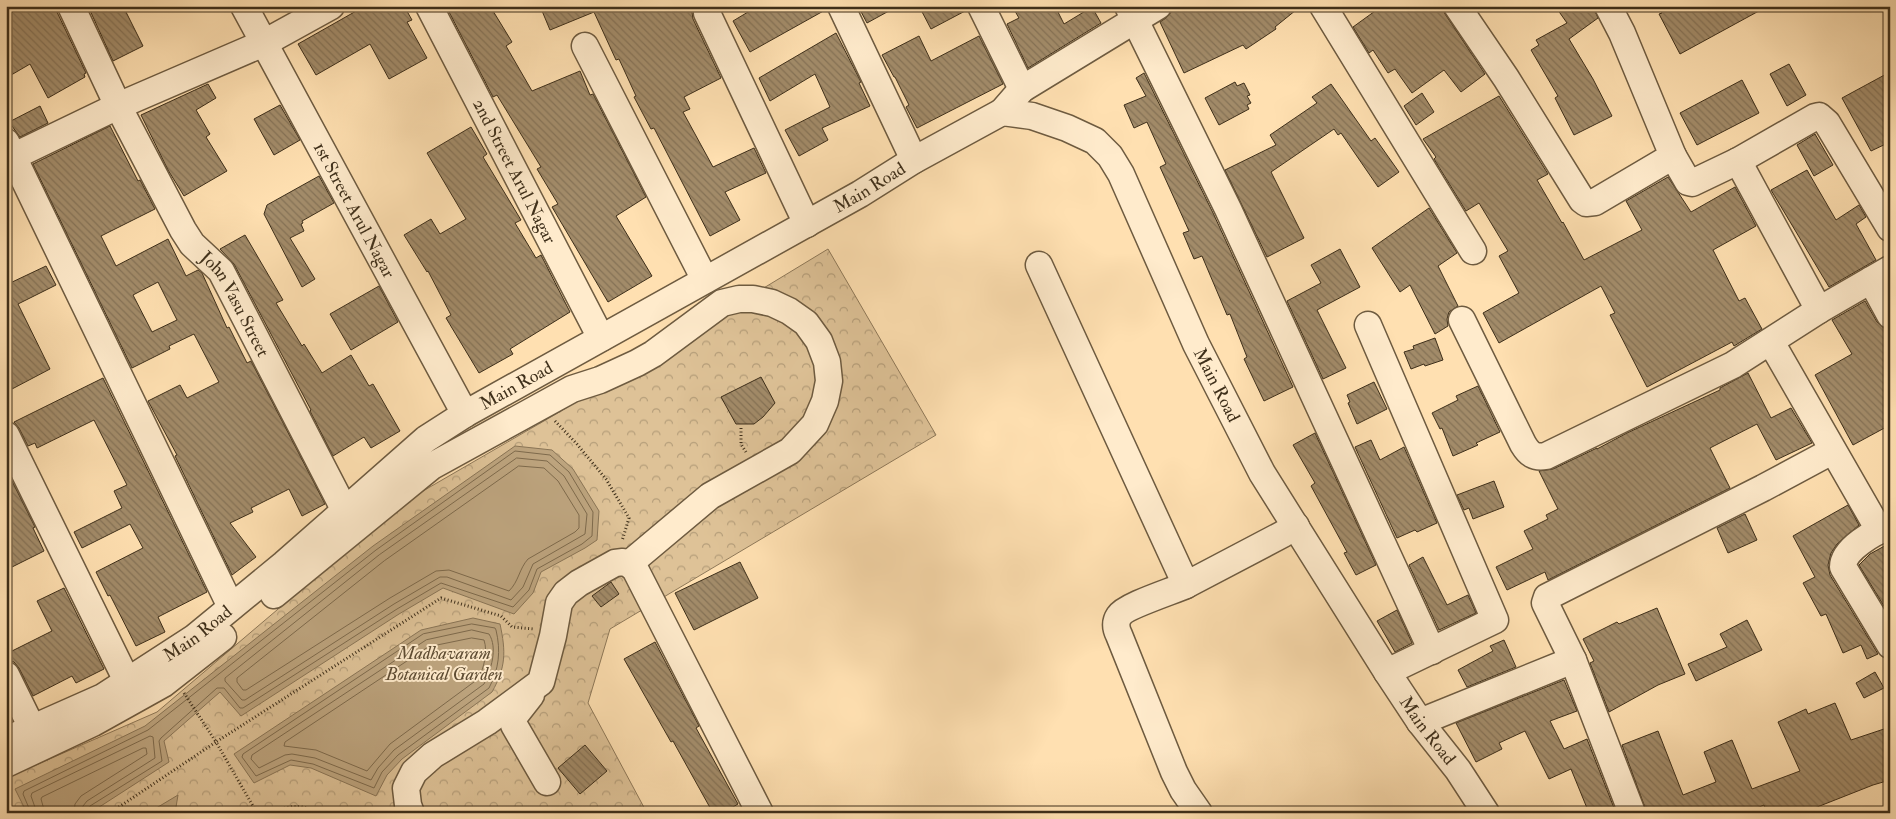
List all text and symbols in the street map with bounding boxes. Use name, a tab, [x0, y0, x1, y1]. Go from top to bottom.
street label: 2nd Street Arul Nagar	[467, 95, 562, 248]
street label: 1st Street Arul Nagar	[308, 138, 401, 282]
street label: Main Road	[829, 157, 910, 218]
street label: John Vasu Street	[195, 245, 275, 361]
street label: Main Road	[1188, 344, 1246, 426]
street label: Main Road	[475, 356, 557, 415]
street label: Main Road	[159, 600, 237, 667]
park label: Madhavaram Botanical Garden	[384, 642, 503, 686]
street label: Main Road	[1394, 692, 1461, 769]

